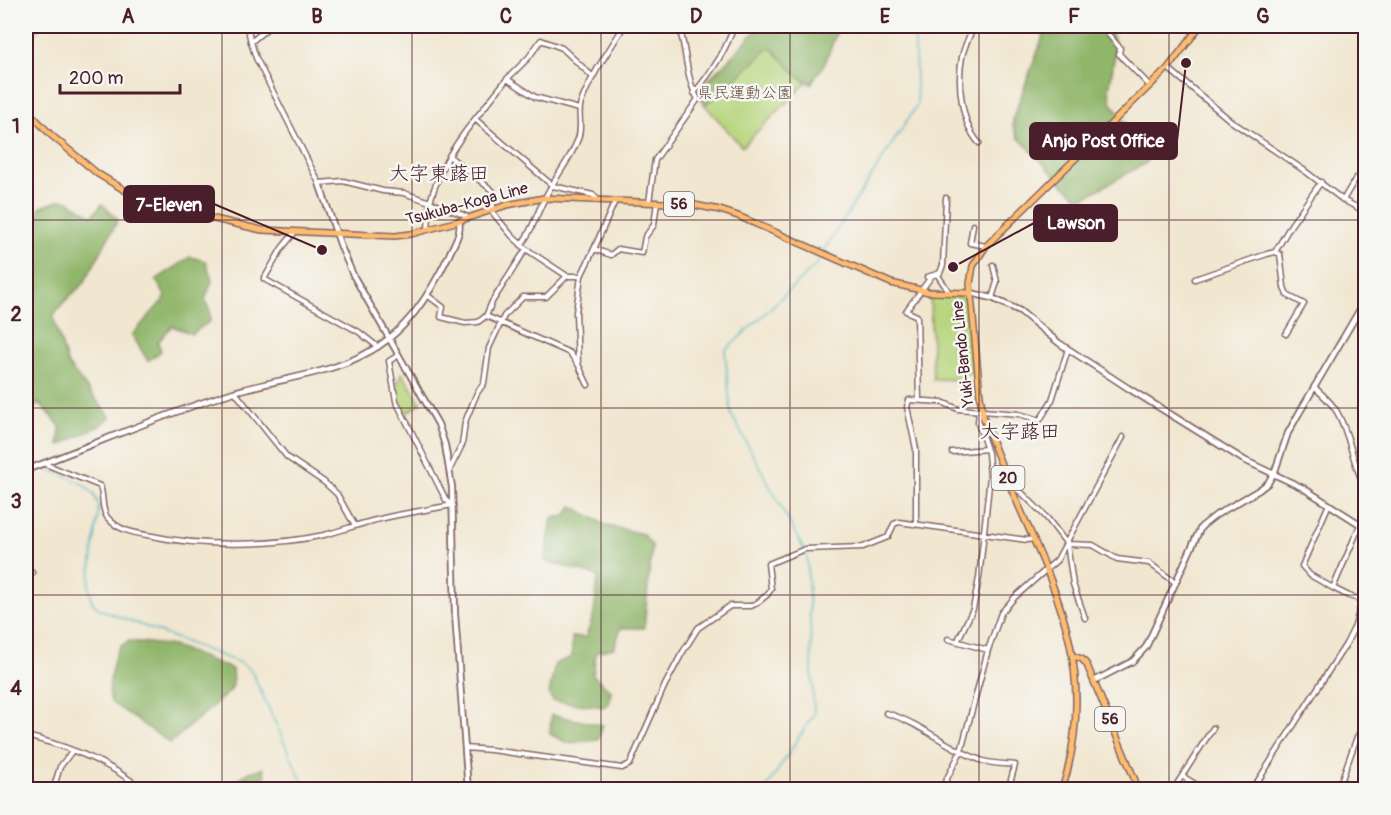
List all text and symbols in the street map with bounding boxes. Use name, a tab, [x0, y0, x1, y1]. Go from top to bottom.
text: A	[122, 4, 135, 29]
text: B	[311, 4, 323, 29]
text: C	[500, 4, 512, 29]
text: D	[690, 4, 703, 29]
text: E	[880, 4, 891, 29]
text: F	[1068, 4, 1080, 29]
text: G	[1256, 4, 1270, 29]
scale bar	[60, 57, 180, 95]
text: 200 m	[69, 67, 124, 90]
park label: 県民運動公園	[697, 83, 793, 103]
text: 1	[12, 114, 20, 139]
callout: Anjo Post Office	[1030, 123, 1177, 159]
text: Anjo Post Office	[1042, 130, 1166, 153]
district label: 大字東蕗田	[389, 161, 489, 186]
street label: Tsukuba-Koga Line	[404, 178, 530, 230]
callout: 7-Eleven	[124, 186, 214, 222]
road number: 56	[664, 192, 694, 216]
text: 7-Eleven	[136, 194, 202, 217]
callout: Lawson	[1034, 205, 1117, 241]
text: Lawson	[1047, 212, 1105, 235]
street label: Yuki-Bando Line	[947, 300, 979, 409]
text: 2	[10, 302, 22, 327]
district label: 大字蕗田	[980, 419, 1060, 444]
road number: 20	[992, 466, 1024, 490]
text: 3	[10, 489, 22, 514]
text: 4	[10, 676, 22, 701]
road number: 56	[1095, 707, 1125, 731]

